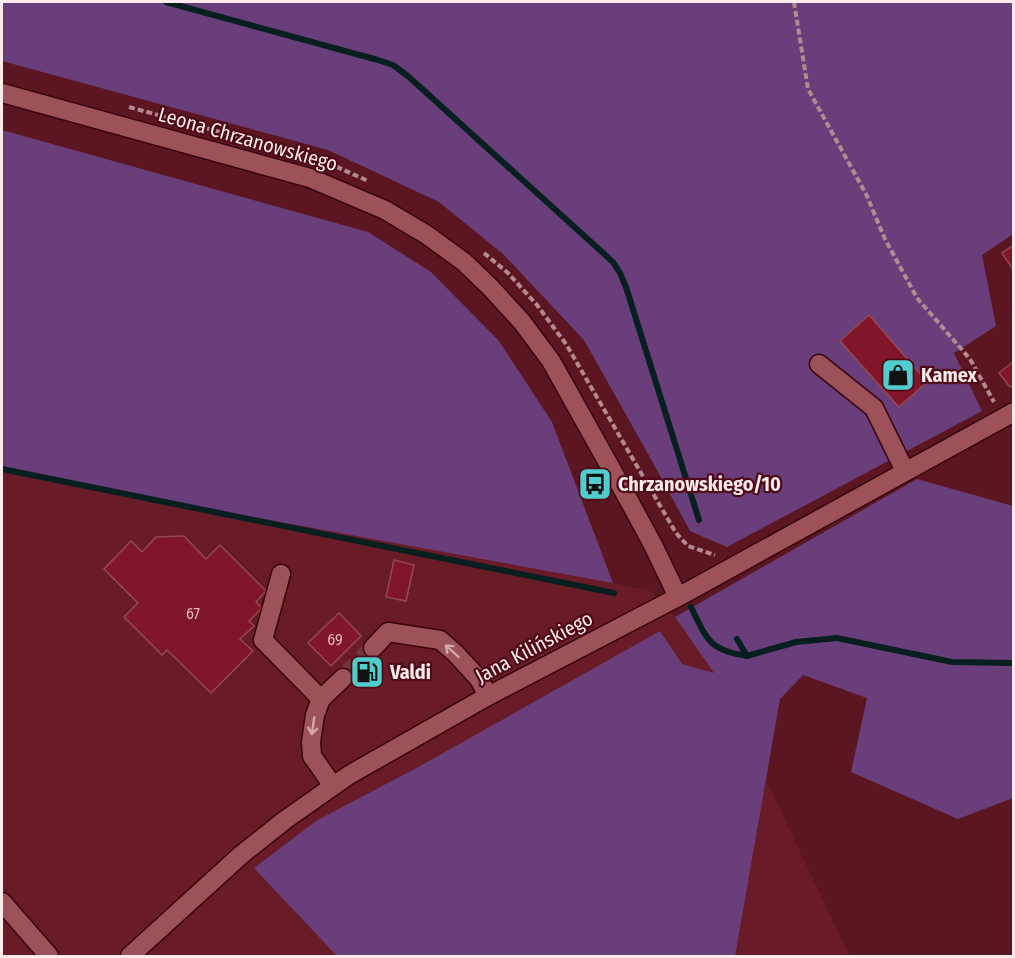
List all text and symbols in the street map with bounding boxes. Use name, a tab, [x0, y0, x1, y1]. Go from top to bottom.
street label: Leona Chrzanowskiego	[156, 102, 340, 176]
shop icon: Kamex	[880, 357, 916, 393]
place label: Kamex	[921, 363, 978, 387]
bus stop icon: Chrzanowskiego/10	[577, 466, 613, 502]
place label: Chrzanowskiego/10	[618, 472, 781, 496]
house number: 67	[186, 604, 201, 623]
street label: Jana Kilińskiego	[471, 606, 597, 688]
house number: 69	[327, 630, 343, 649]
one-way arrow	[444, 644, 460, 657]
fuel station icon: Valdi	[349, 654, 385, 690]
place label: Valdi	[389, 660, 431, 684]
one-way arrow	[308, 715, 319, 735]

